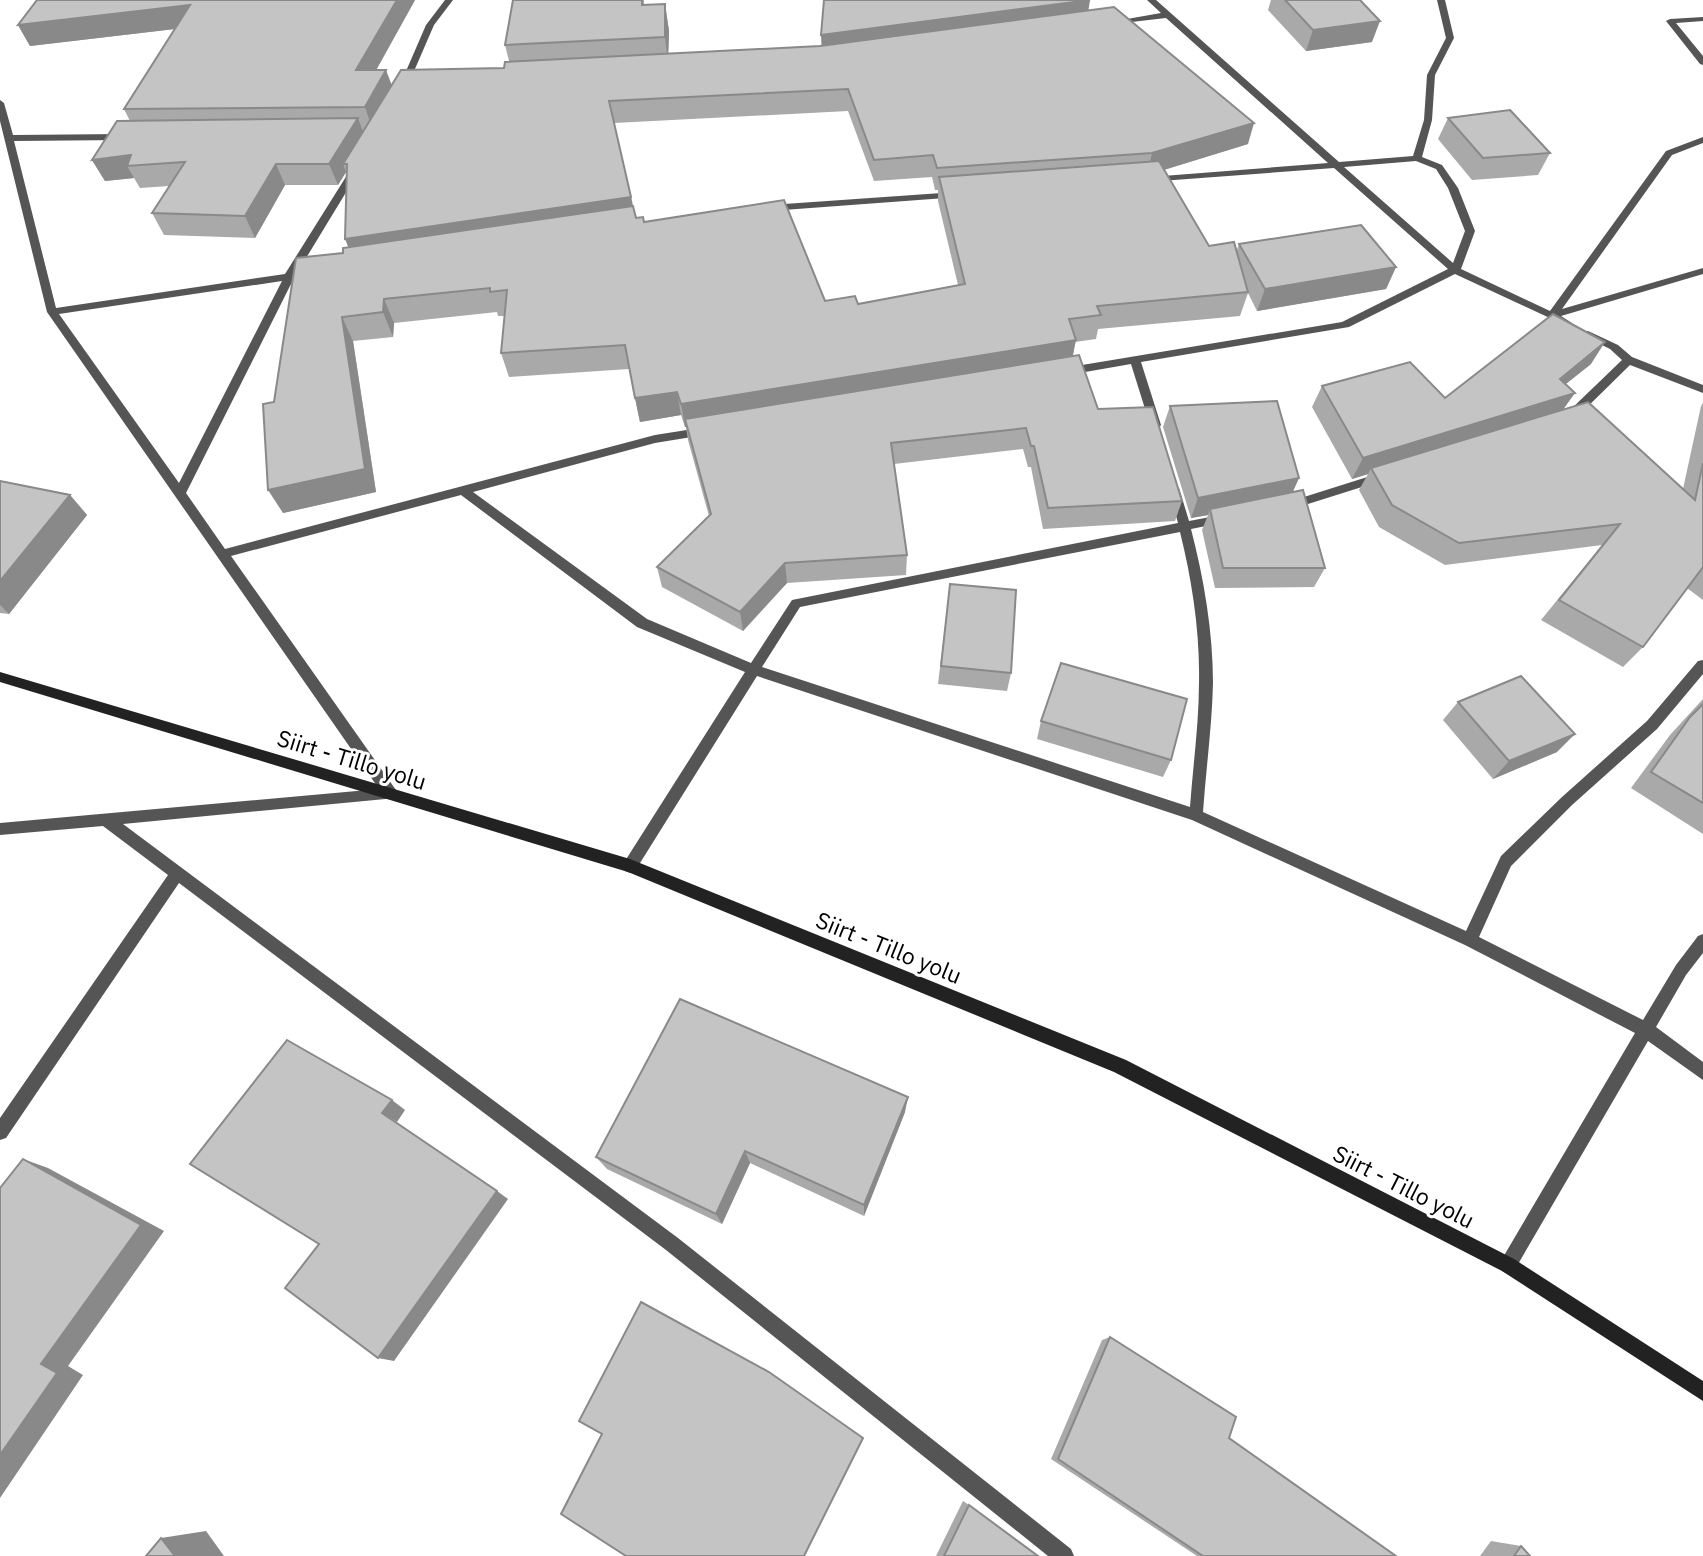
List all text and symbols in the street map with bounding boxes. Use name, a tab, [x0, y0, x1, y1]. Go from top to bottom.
street label: Siirt - Tillo yolu	[274, 722, 430, 796]
street label: Siirt - Tillo yolu	[812, 904, 966, 990]
street label: Siirt - Tillo yolu	[1328, 1138, 1480, 1234]

